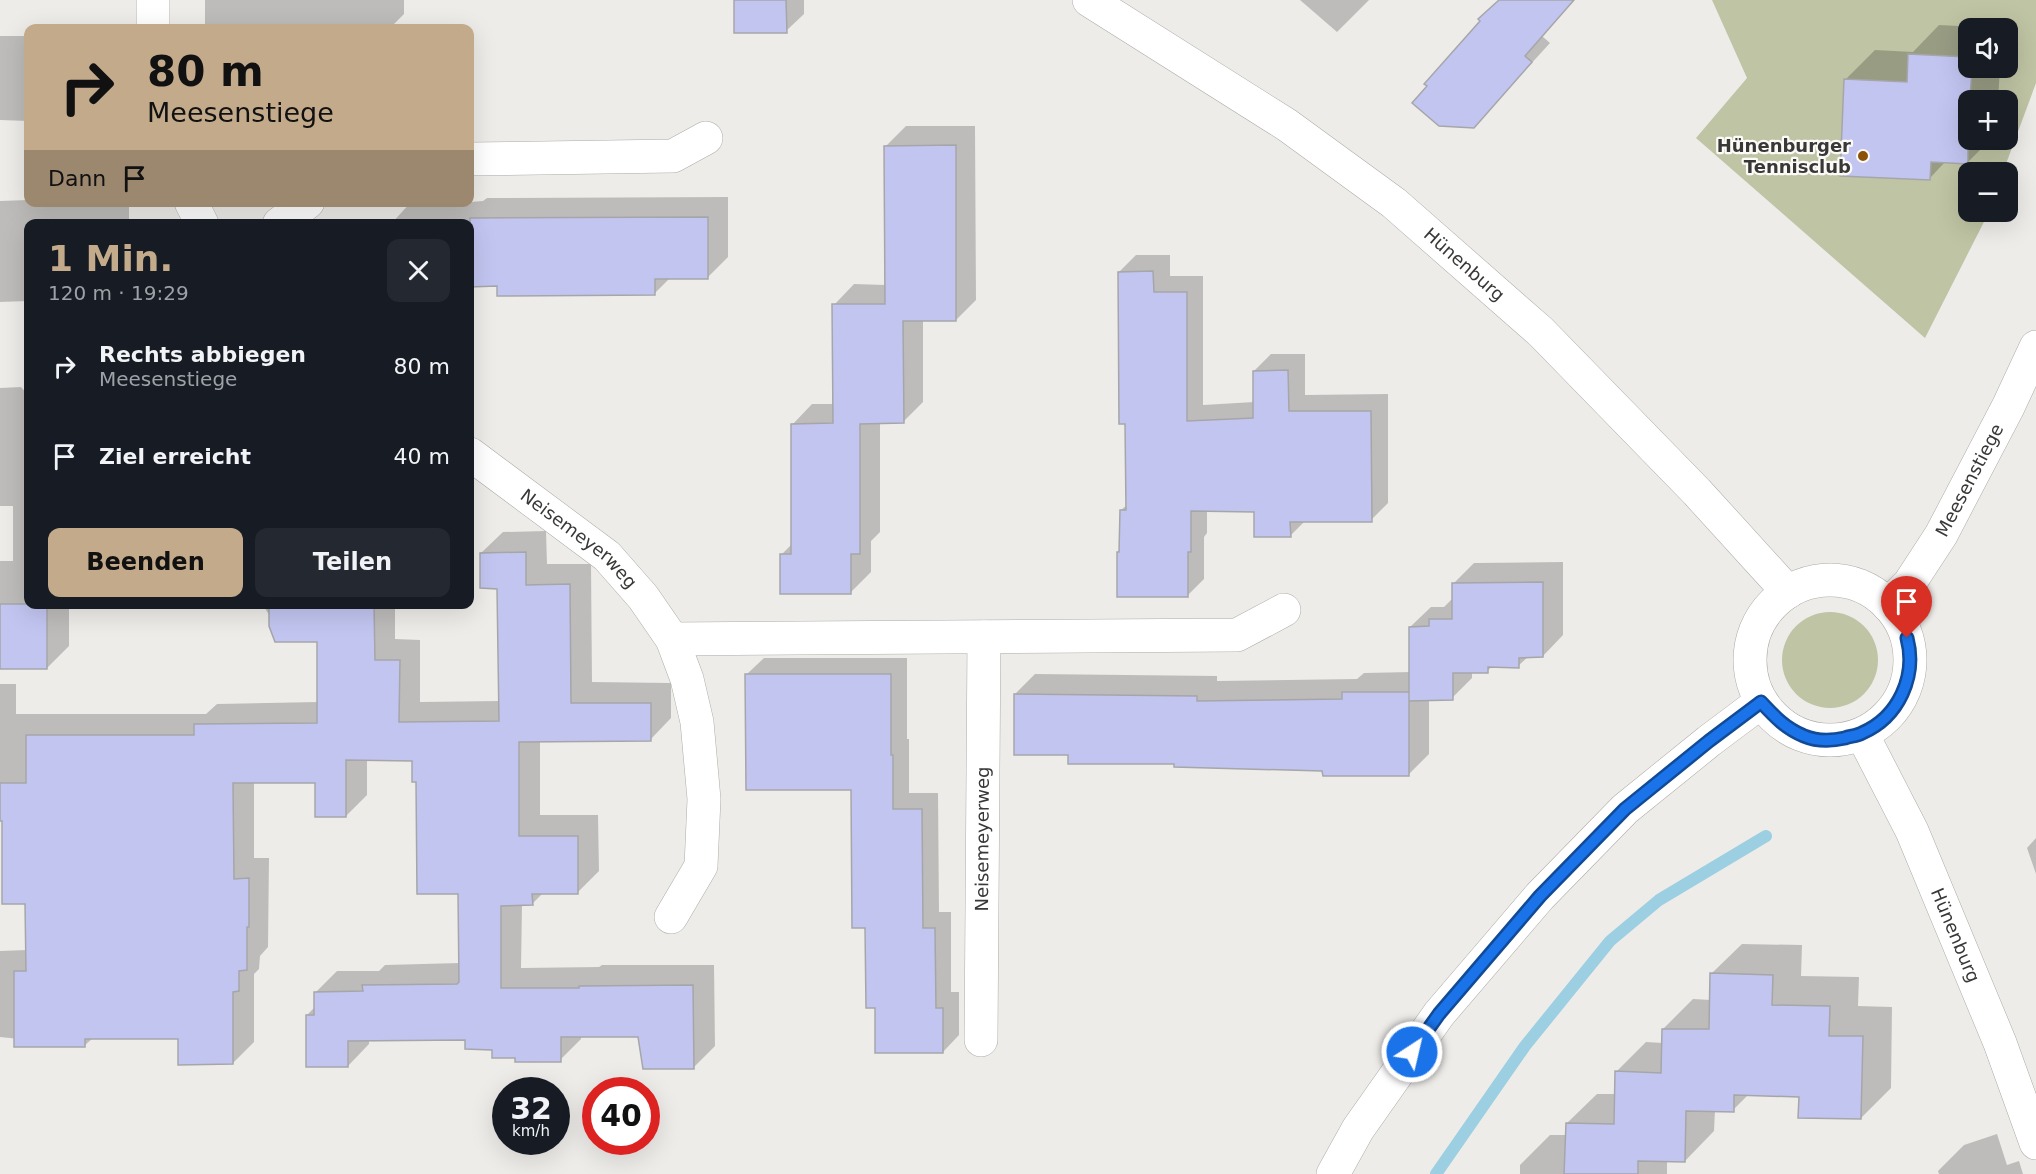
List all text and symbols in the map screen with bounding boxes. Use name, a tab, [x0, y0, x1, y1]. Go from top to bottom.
map controls	[1958, 18, 2018, 222]
button: sound	[1958, 18, 2018, 78]
text: 80 m	[147, 47, 264, 96]
icon: right	[48, 48, 126, 126]
button: +	[1958, 90, 2018, 150]
text: Meesenstiege	[147, 97, 334, 128]
place label: Hünenburger Tennisclub	[1717, 135, 1851, 177]
marker: Hünenburger Tennisclub	[1856, 149, 1870, 163]
icon: arrive	[118, 162, 151, 195]
button: −	[1958, 162, 2018, 222]
text: Dann	[48, 166, 106, 191]
street label: Hünenburg	[1420, 223, 1509, 305]
text: 1 Min.	[48, 238, 173, 279]
button: close	[387, 239, 450, 302]
text: 120 m · 19:29	[48, 281, 189, 305]
text: Rechts abbiegen	[99, 342, 306, 367]
icon: right	[48, 350, 81, 383]
text: 80 m	[394, 354, 450, 379]
text: Meesenstiege	[99, 367, 237, 391]
street label: Meesenstiege	[1931, 420, 2007, 540]
icon: arrive	[48, 440, 81, 473]
text: Ziel erreicht	[99, 444, 251, 469]
text: 40 m	[394, 444, 450, 469]
street label: Neisemeyerweg	[517, 484, 641, 592]
button: Beenden	[48, 528, 243, 597]
button: Teilen	[255, 528, 450, 597]
pin	[1881, 576, 1932, 638]
icon: arrive	[1890, 585, 1923, 618]
street label: Neisemeyerweg	[971, 766, 993, 912]
street label: Hünenburg	[1927, 885, 1985, 985]
position arrow	[1380, 1020, 1444, 1084]
speed limit sign: 40	[582, 1077, 660, 1155]
text: 32	[510, 1091, 552, 1126]
text: km/h	[512, 1122, 550, 1140]

